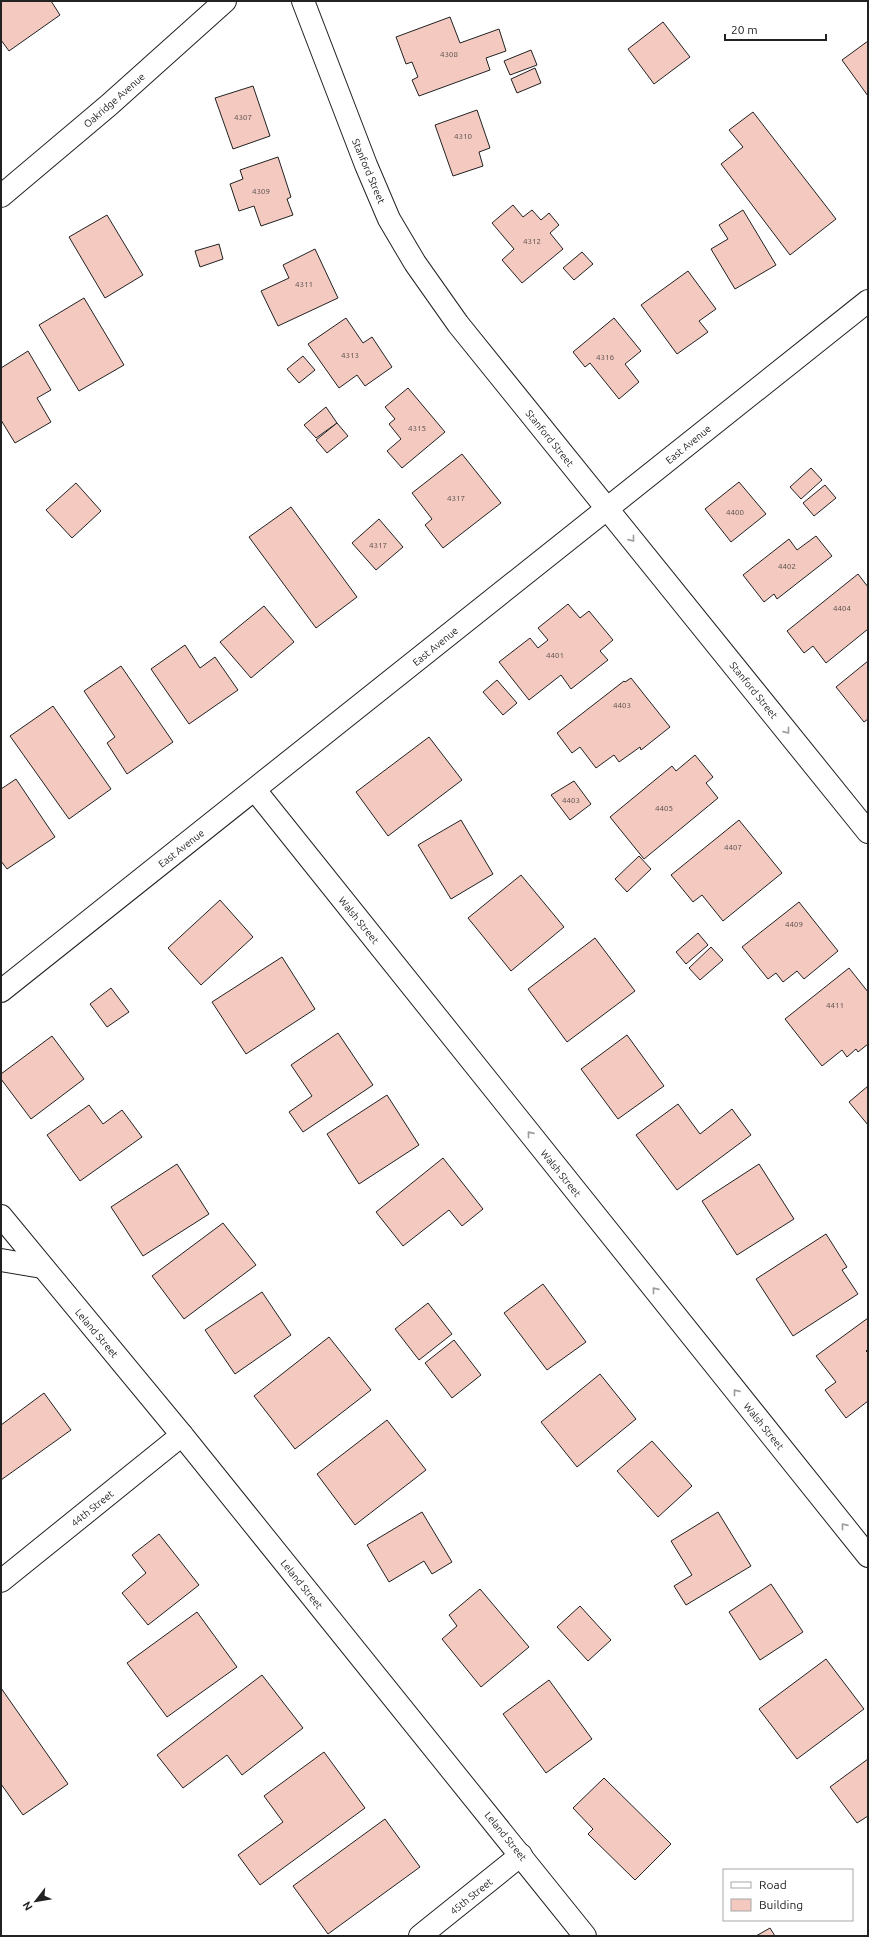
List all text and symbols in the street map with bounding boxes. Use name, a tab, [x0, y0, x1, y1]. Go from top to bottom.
scale bar	[725, 16, 826, 42]
text: 20 m	[731, 23, 758, 36]
house number: 4308	[440, 50, 459, 59]
street label: Oakridge Avenue	[82, 71, 147, 130]
house number: 4307	[234, 113, 252, 122]
house number: 4310	[454, 132, 473, 141]
street label: Stanford Street	[350, 137, 387, 205]
house number: 4309	[252, 187, 270, 196]
house number: 4312	[523, 237, 541, 246]
house number: 4311	[295, 280, 313, 289]
house number: 4313	[341, 351, 359, 360]
house number: 4316	[596, 353, 615, 362]
street label: Stanford Street	[523, 408, 576, 469]
street label: East Avenue	[663, 423, 713, 466]
house number: 4315	[408, 424, 426, 433]
house number: 4317	[447, 494, 465, 503]
house number: 4400	[726, 508, 745, 517]
one-way arrow	[627, 534, 634, 541]
house number: 4317	[369, 541, 387, 550]
house number: 4402	[778, 562, 796, 571]
house number: 4404	[833, 604, 852, 613]
street label: East Avenue	[410, 625, 460, 668]
house number: 4401	[546, 651, 564, 660]
street label: Stanford Street	[727, 660, 780, 721]
house number: 4403	[613, 701, 631, 710]
one-way arrow	[782, 727, 789, 734]
house number: 4403	[562, 796, 580, 805]
house number: 4405	[655, 804, 673, 813]
street label: East Avenue	[156, 827, 206, 870]
house number: 4407	[724, 843, 742, 852]
street label: Walsh Street	[336, 895, 381, 946]
house number: 4409	[785, 920, 803, 929]
house number: 4411	[826, 1001, 844, 1010]
one-way arrow	[528, 1132, 535, 1139]
street label: Walsh Street	[538, 1148, 583, 1199]
one-way arrow	[653, 1288, 660, 1295]
street label: Leland Street	[73, 1307, 120, 1360]
one-way arrow	[734, 1389, 741, 1396]
street label: Walsh Street	[741, 1401, 786, 1452]
street label: 44th Street	[69, 1488, 116, 1529]
one-way arrow	[841, 1524, 848, 1531]
street label: Leland Street	[278, 1557, 325, 1611]
street label: Leland Street	[482, 1809, 529, 1863]
legend	[723, 1869, 853, 1921]
street label: 45th Street	[448, 1876, 495, 1917]
text: Road	[759, 1878, 787, 1891]
north arrow	[16, 1881, 56, 1921]
text: Building	[759, 1898, 803, 1911]
text: N	[20, 1900, 35, 1913]

